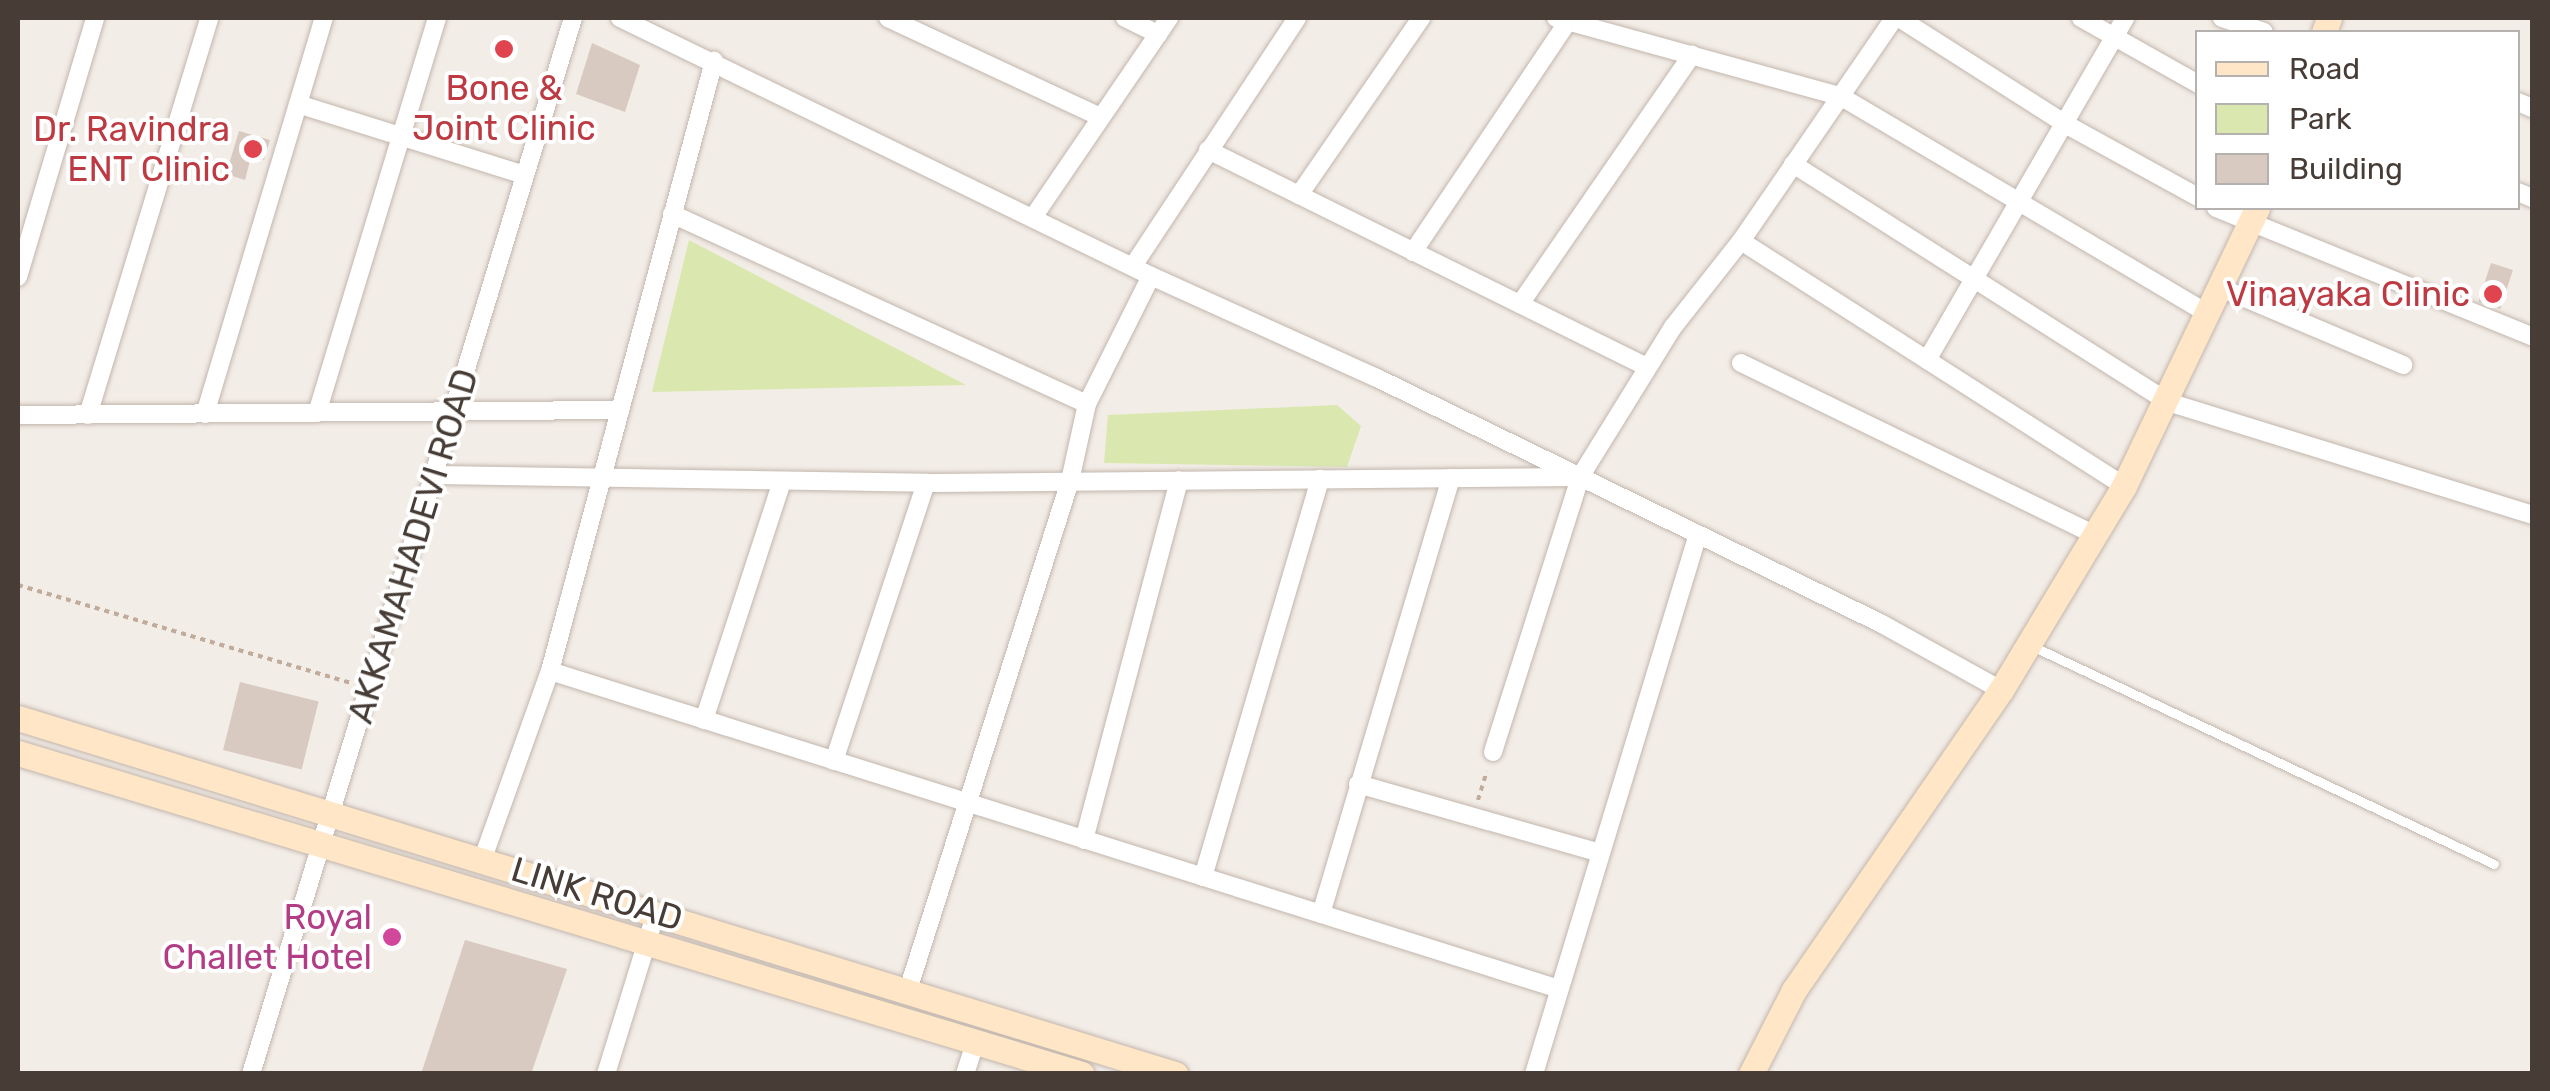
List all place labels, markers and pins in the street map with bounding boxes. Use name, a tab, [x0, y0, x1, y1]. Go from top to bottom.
marker: Bone & Joint Clinic	[491, 36, 517, 62]
place label: Bone & Joint Clinic	[412, 67, 596, 149]
place label: Dr. Ravindra ENT Clinic	[33, 108, 230, 190]
marker: Dr. Ravindra ENT Clinic	[240, 136, 266, 162]
place label: Vinayaka Clinic	[2226, 273, 2470, 315]
marker: Vinayaka Clinic	[2480, 281, 2506, 307]
place label: Royal Challet Hotel	[163, 896, 372, 978]
marker: Royal Challet Hotel	[381, 926, 403, 948]

